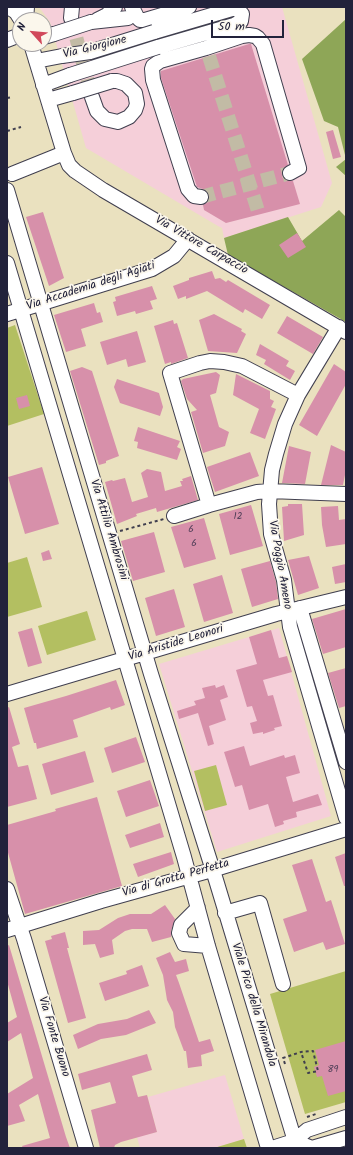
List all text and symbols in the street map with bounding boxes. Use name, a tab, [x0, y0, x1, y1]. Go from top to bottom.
north arrow	[12, 12, 52, 52]
scale bar	[213, 12, 286, 38]
text: 50 m	[218, 17, 245, 36]
text: N	[13, 20, 32, 34]
street label: Via Giorgione	[62, 33, 128, 63]
street label: Via Vittore Carpaccio	[152, 214, 250, 278]
street label: Via Accademia degli Agiati	[25, 259, 157, 315]
street label: Via Attilio Ambrosini	[86, 478, 130, 582]
house number: 12	[234, 511, 242, 523]
street label: Via Poggio Ameno	[264, 519, 294, 611]
house number: 6	[188, 524, 194, 536]
house number: 6	[191, 538, 197, 550]
street label: Via Aristide Leonori	[127, 623, 225, 665]
street label: Via di Grotta Perfetta	[121, 857, 231, 901]
street label: Viale Pico della Mirandola	[227, 941, 279, 1069]
street label: Via Fonte Buono	[34, 995, 72, 1079]
house number: 89	[328, 1064, 338, 1076]

